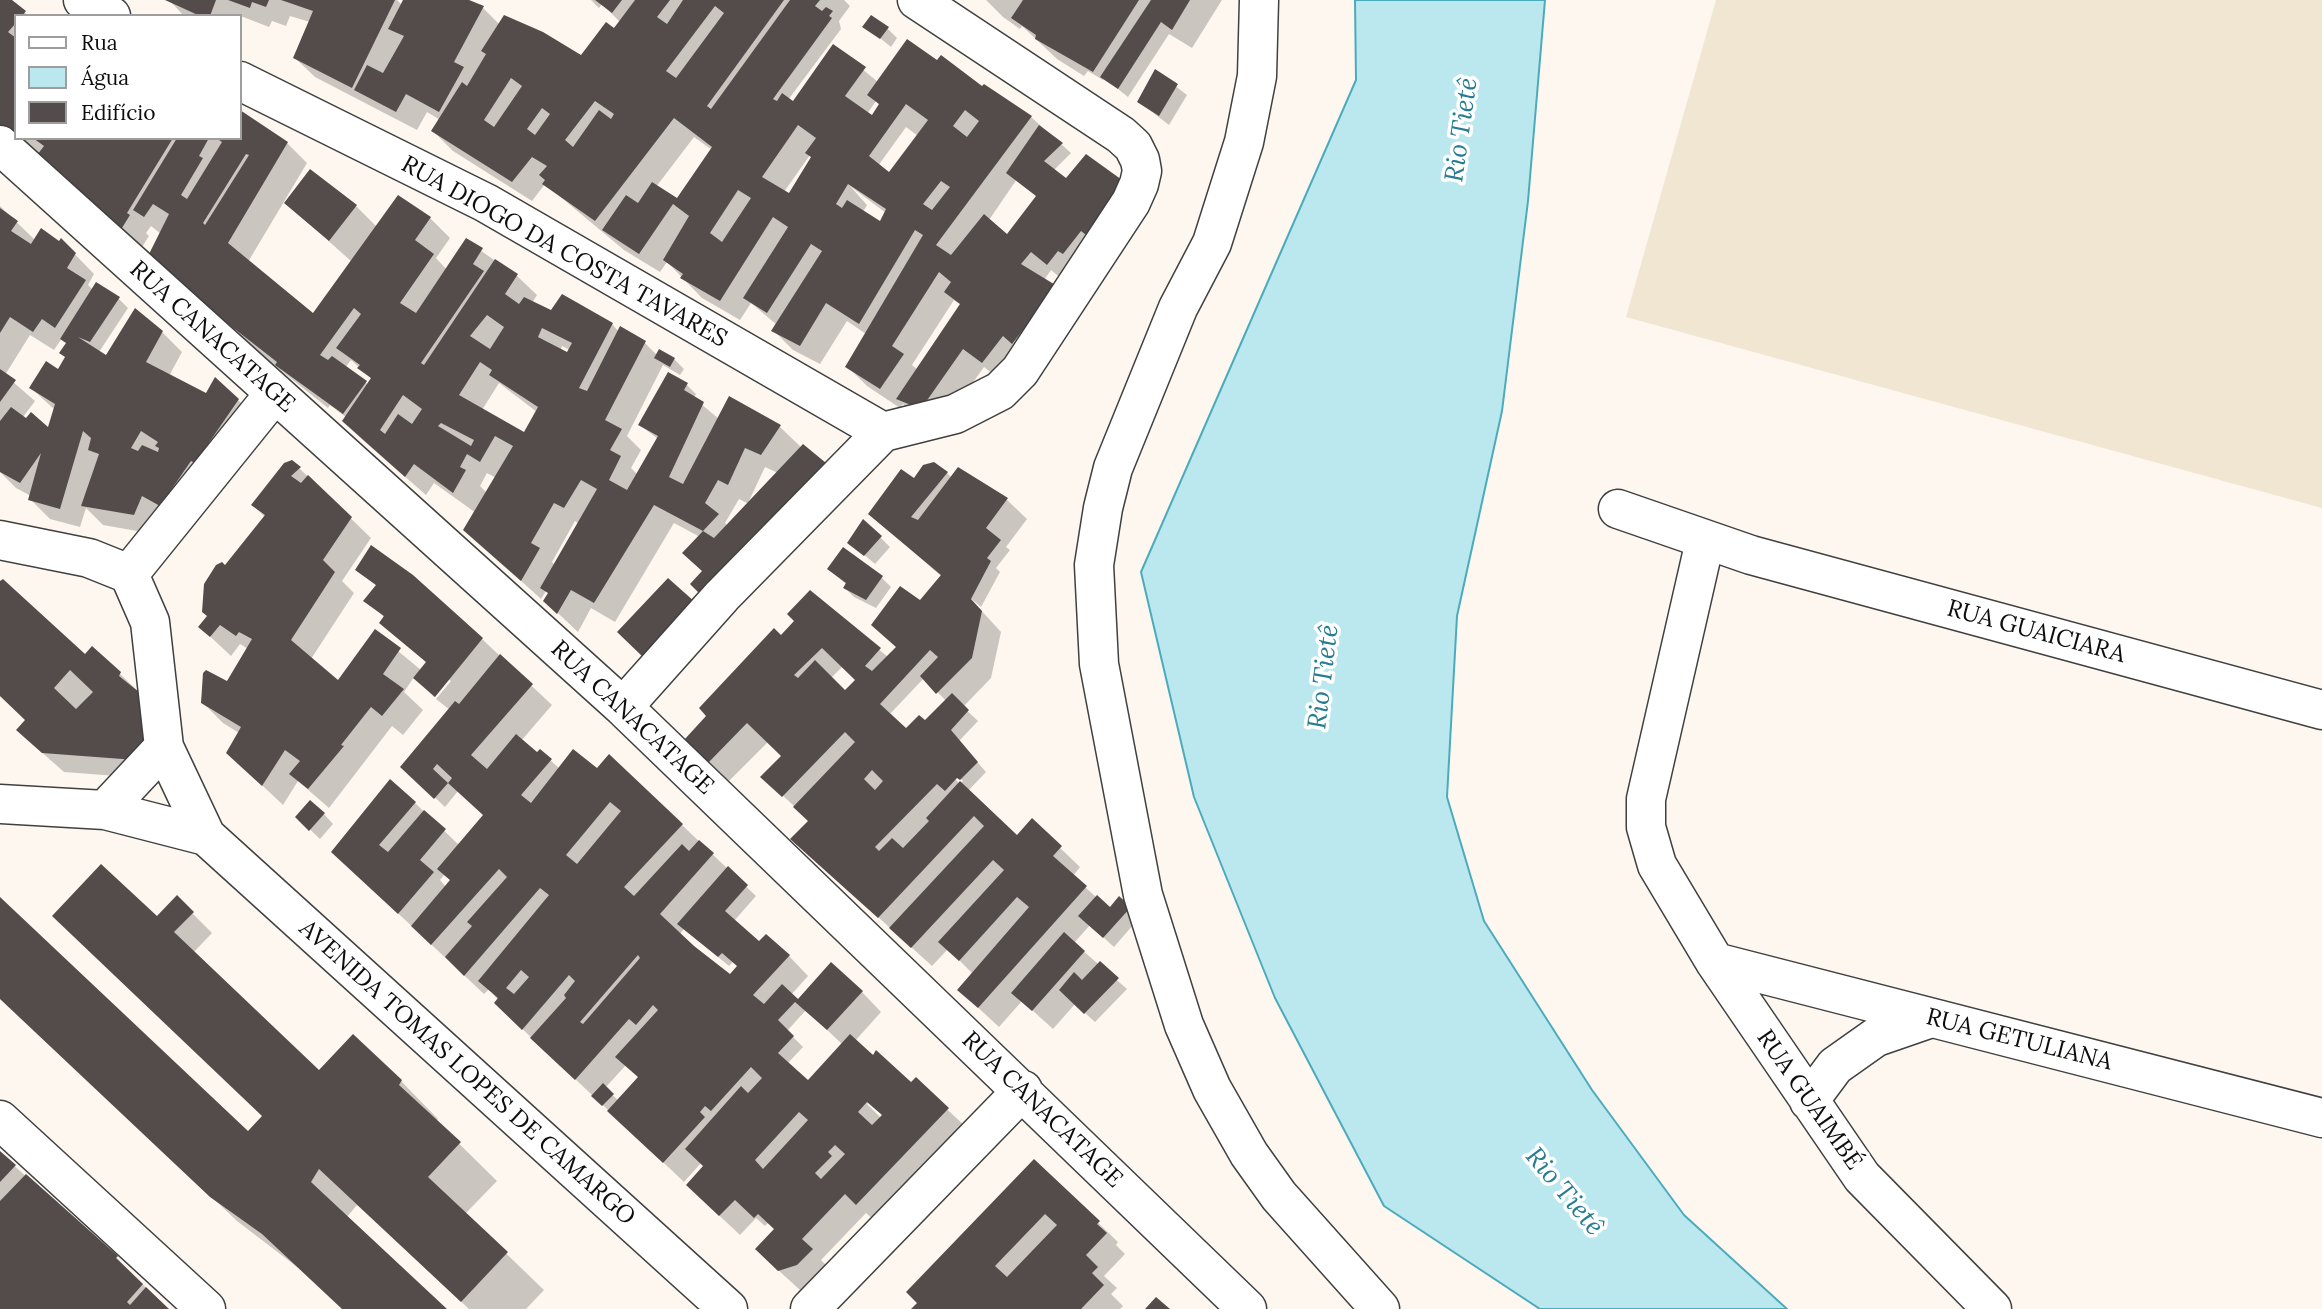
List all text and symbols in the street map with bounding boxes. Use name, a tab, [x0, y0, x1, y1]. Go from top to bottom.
legend	[14, 14, 242, 140]
text: Rua	[81, 29, 118, 56]
text: Água	[81, 64, 129, 91]
water label: Rio Tietê	[1439, 76, 1485, 184]
text: Edifício	[81, 99, 156, 126]
street label: RUA DIOGO DA COSTA TAVARES	[396, 150, 732, 354]
street label: RUA CANACATAGE	[123, 255, 301, 419]
street label: RUA GUAICIARA	[1944, 594, 2128, 670]
water label: Rio Tietê	[1302, 623, 1346, 731]
street label: RUA CANACATAGE	[545, 635, 719, 801]
street label: AVENIDA TOMAS LOPES DE CAMARGO	[293, 914, 641, 1232]
street label: RUA GETULIANA	[1923, 1003, 2115, 1077]
street label: RUA GUAIMBÉ	[1750, 1024, 1868, 1176]
street label: RUA CANACATAGE	[956, 1026, 1128, 1194]
water label: Rio Tietê	[1518, 1142, 1610, 1242]

